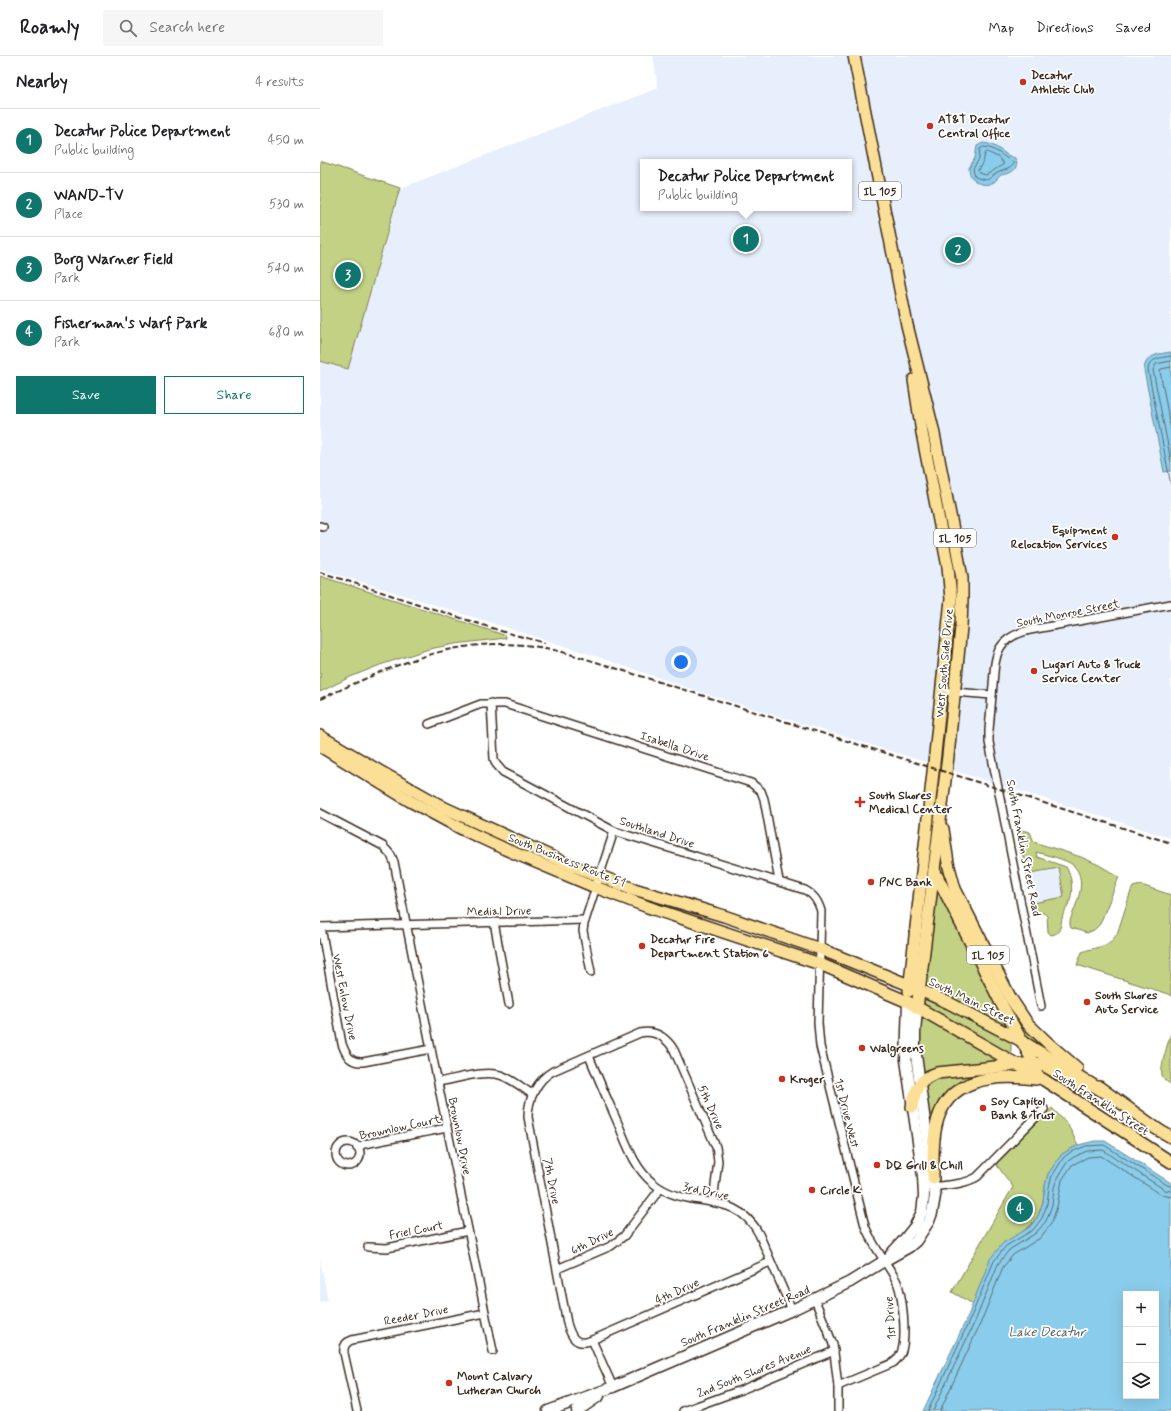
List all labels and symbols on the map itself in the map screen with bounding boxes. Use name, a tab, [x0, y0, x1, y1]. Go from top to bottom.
place label: Decatur Athletic Club	[1031, 68, 1094, 98]
marker: Decatur Athletic Club	[1018, 77, 1028, 87]
place label: AT&T Decatur Central Office	[938, 112, 1010, 142]
marker: AT&T Decatur Central Office	[925, 121, 935, 131]
road number: IL 105	[859, 182, 901, 200]
pin: 1	[733, 224, 759, 254]
pin: 2	[945, 235, 971, 265]
pin: 3	[335, 260, 361, 290]
place label: Equipment Relocation Services	[1011, 523, 1107, 553]
road number: IL 105	[934, 529, 976, 547]
marker: Equipment Relocation Services	[1110, 532, 1120, 542]
street label: South Monroe Street	[1015, 596, 1121, 632]
street label: West South Side Drive	[932, 608, 958, 718]
your location	[671, 652, 691, 672]
place label: Lugari Auto & Truck Service Center	[1042, 657, 1141, 687]
marker: Lugari Auto & Truck Service Center	[1029, 666, 1039, 676]
street label: Isabella Drive	[638, 728, 712, 766]
street label: South Franklin Street Road	[1002, 778, 1044, 918]
place label: South Shores Medical Center	[869, 788, 953, 818]
marker: South Shores Medical Center	[854, 796, 866, 808]
street label: Southland Drive	[617, 813, 696, 853]
street label: South Business Route 51	[506, 830, 628, 892]
place label: PNC Bank	[879, 875, 932, 891]
marker: PNC Bank	[866, 877, 876, 887]
street label: Medial Drive	[467, 903, 531, 921]
place label: Decatur Fire Department Station 6	[650, 932, 769, 962]
marker: Decatur Fire Department Station 6	[637, 941, 647, 951]
road number: IL 105	[967, 946, 1009, 964]
street label: West Enlow Drive	[328, 953, 360, 1042]
street label: South Main Street	[926, 974, 1018, 1030]
place label: South Shores Auto Service	[1095, 988, 1159, 1018]
marker: South Shores Auto Service	[1082, 997, 1092, 1007]
place label: Walgreens	[869, 1041, 924, 1058]
marker: Walgreens	[857, 1043, 867, 1053]
street label: South Franklin Street	[1050, 1066, 1152, 1140]
place label: Kroger	[790, 1072, 825, 1088]
marker: Kroger	[777, 1074, 787, 1084]
street label: 1st Drive West	[830, 1077, 863, 1150]
street label: 5th Drive	[693, 1083, 727, 1132]
place label: Soy Capitol Bank & Trust	[991, 1094, 1056, 1124]
street label: Brownlow Drive	[444, 1096, 474, 1176]
marker: Soy Capitol Bank & Trust	[978, 1103, 988, 1113]
street label: Brownlow Court	[358, 1112, 442, 1144]
street label: 7th Drive	[539, 1157, 563, 1206]
place label: DQ Grill & Chill	[885, 1158, 963, 1174]
marker: DQ Grill & Chill	[872, 1160, 882, 1170]
street label: 3rd Drive	[681, 1179, 730, 1205]
place label: Circle K	[820, 1183, 862, 1199]
marker: Circle K	[807, 1185, 817, 1195]
pin: 4	[1007, 1194, 1033, 1224]
street label: Friel Court	[388, 1218, 445, 1244]
street label: 6th Drive	[568, 1225, 617, 1259]
street label: 4th Drive	[653, 1275, 702, 1309]
street label: South Franklin Street Road	[678, 1282, 812, 1351]
street label: 1st Drive	[882, 1296, 900, 1340]
street label: Reeder Drive	[383, 1302, 450, 1330]
water label: Lake Decatur	[1009, 1324, 1087, 1341]
street label: 2nd South Shores Avenue	[695, 1342, 814, 1402]
place label: Mount Calvary Lutheran Church	[457, 1369, 541, 1399]
marker: Mount Calvary Lutheran Church	[444, 1378, 454, 1388]

